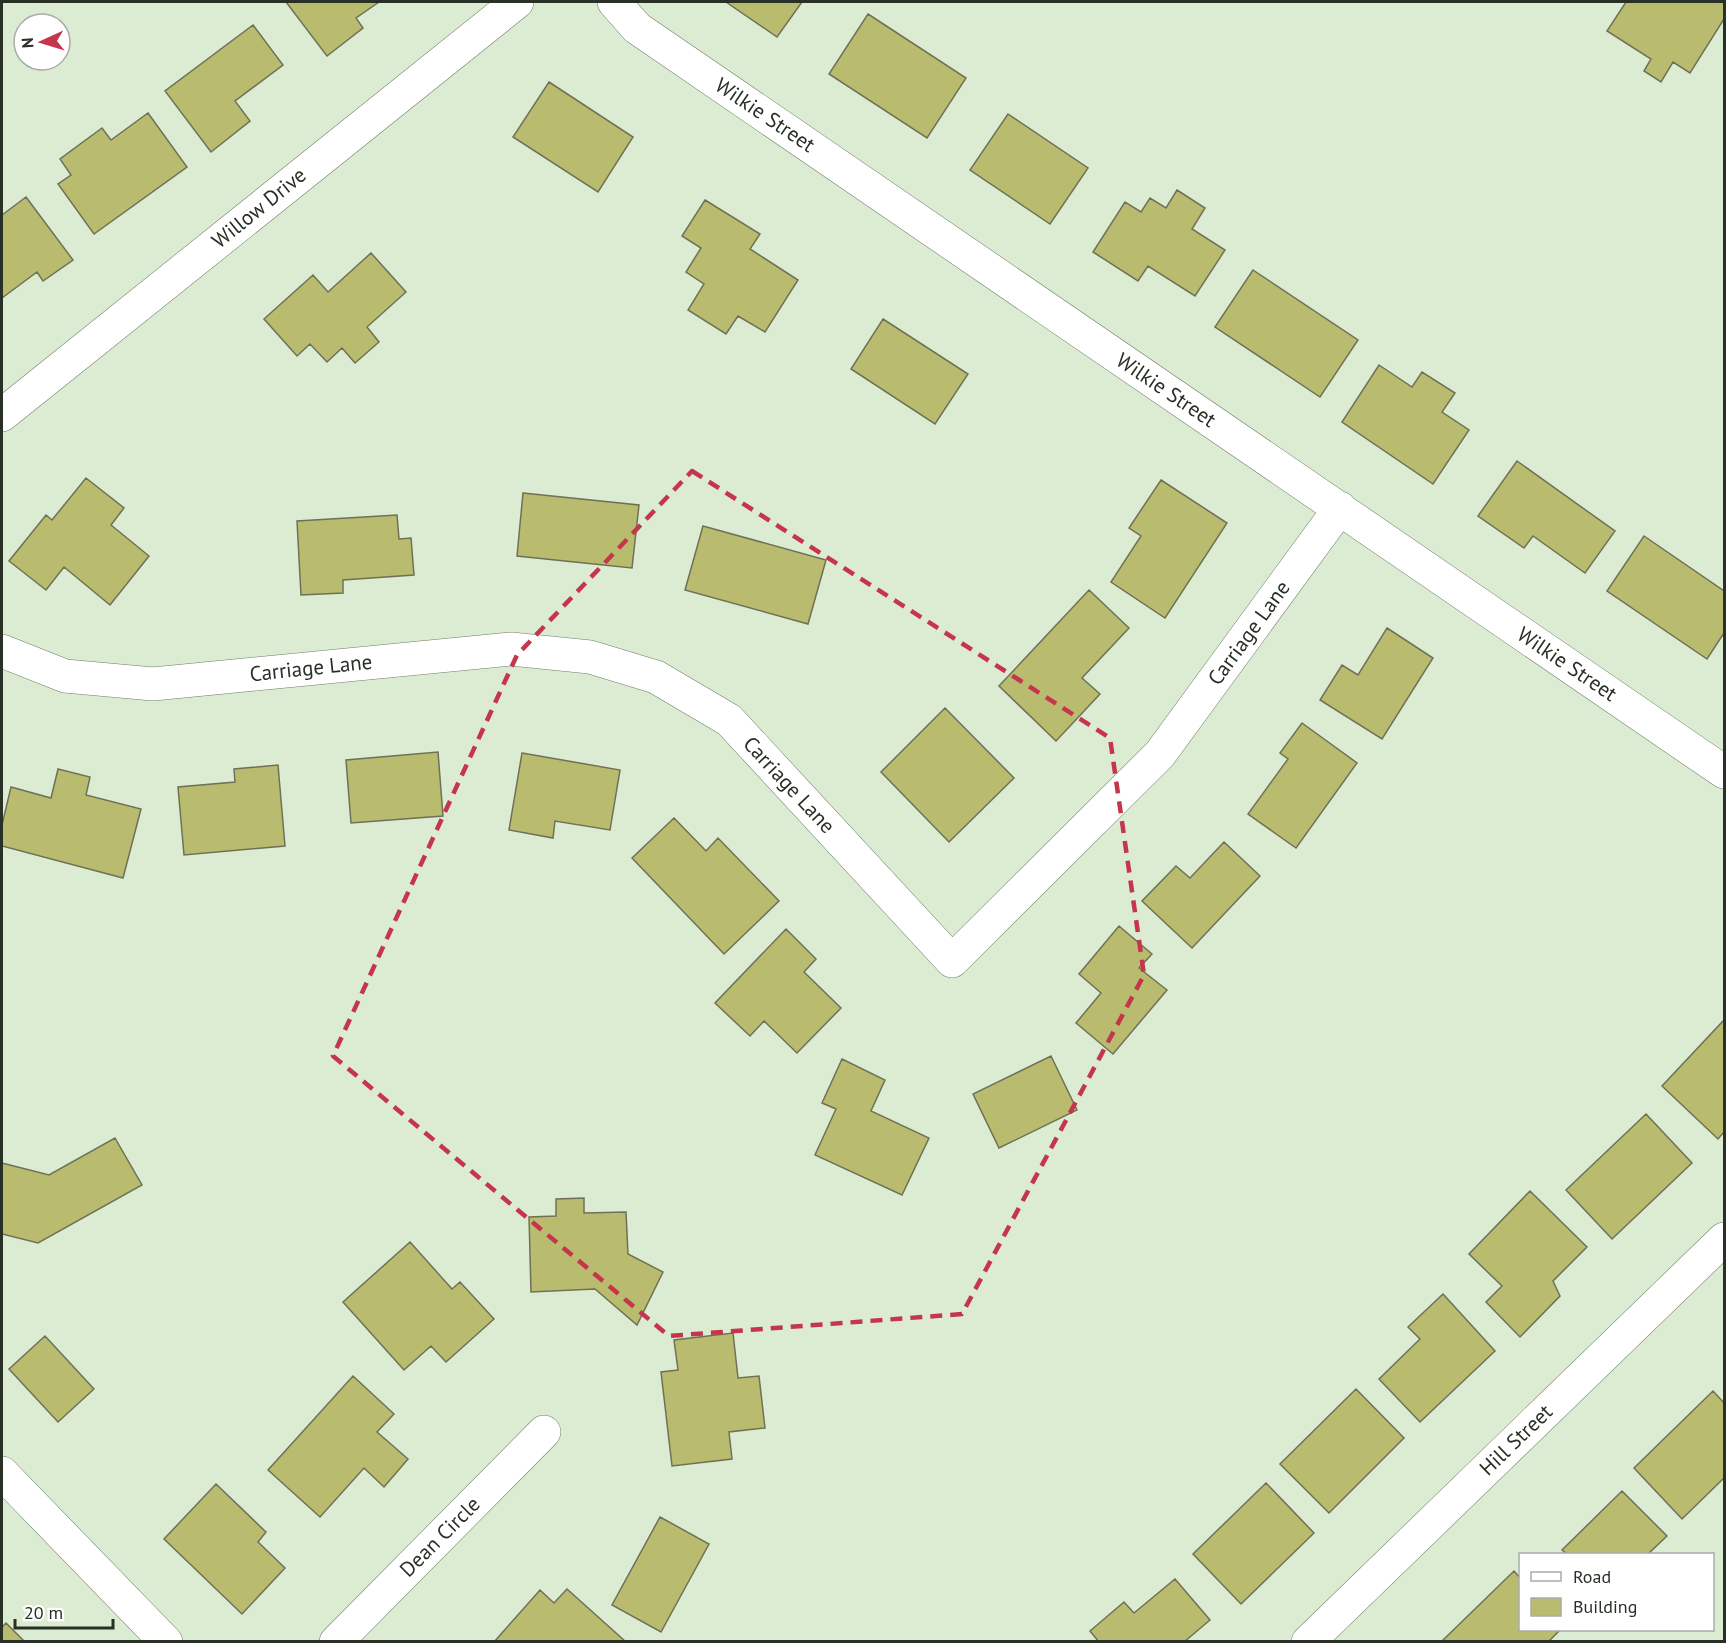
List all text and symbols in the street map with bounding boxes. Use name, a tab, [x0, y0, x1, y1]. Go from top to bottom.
north arrow	[12, 12, 72, 72]
text: N	[17, 37, 37, 49]
street label: Wilkie Street	[710, 71, 820, 158]
street label: Willow Drive	[206, 161, 311, 254]
street label: Wilkie Street	[1111, 346, 1221, 433]
street label: Carriage Lane	[1202, 575, 1296, 690]
street label: Wilkie Street	[1512, 620, 1622, 707]
street label: Carriage Lane	[248, 648, 373, 687]
street label: Carriage Lane	[738, 730, 841, 839]
street label: Hill Street	[1473, 1398, 1558, 1481]
street label: Dean Circle	[394, 1491, 486, 1583]
legend	[1519, 1553, 1714, 1631]
text: Road	[1573, 1565, 1611, 1588]
scale bar	[15, 1592, 112, 1630]
text: Building	[1573, 1595, 1637, 1618]
text: 20 m	[24, 1601, 63, 1624]

